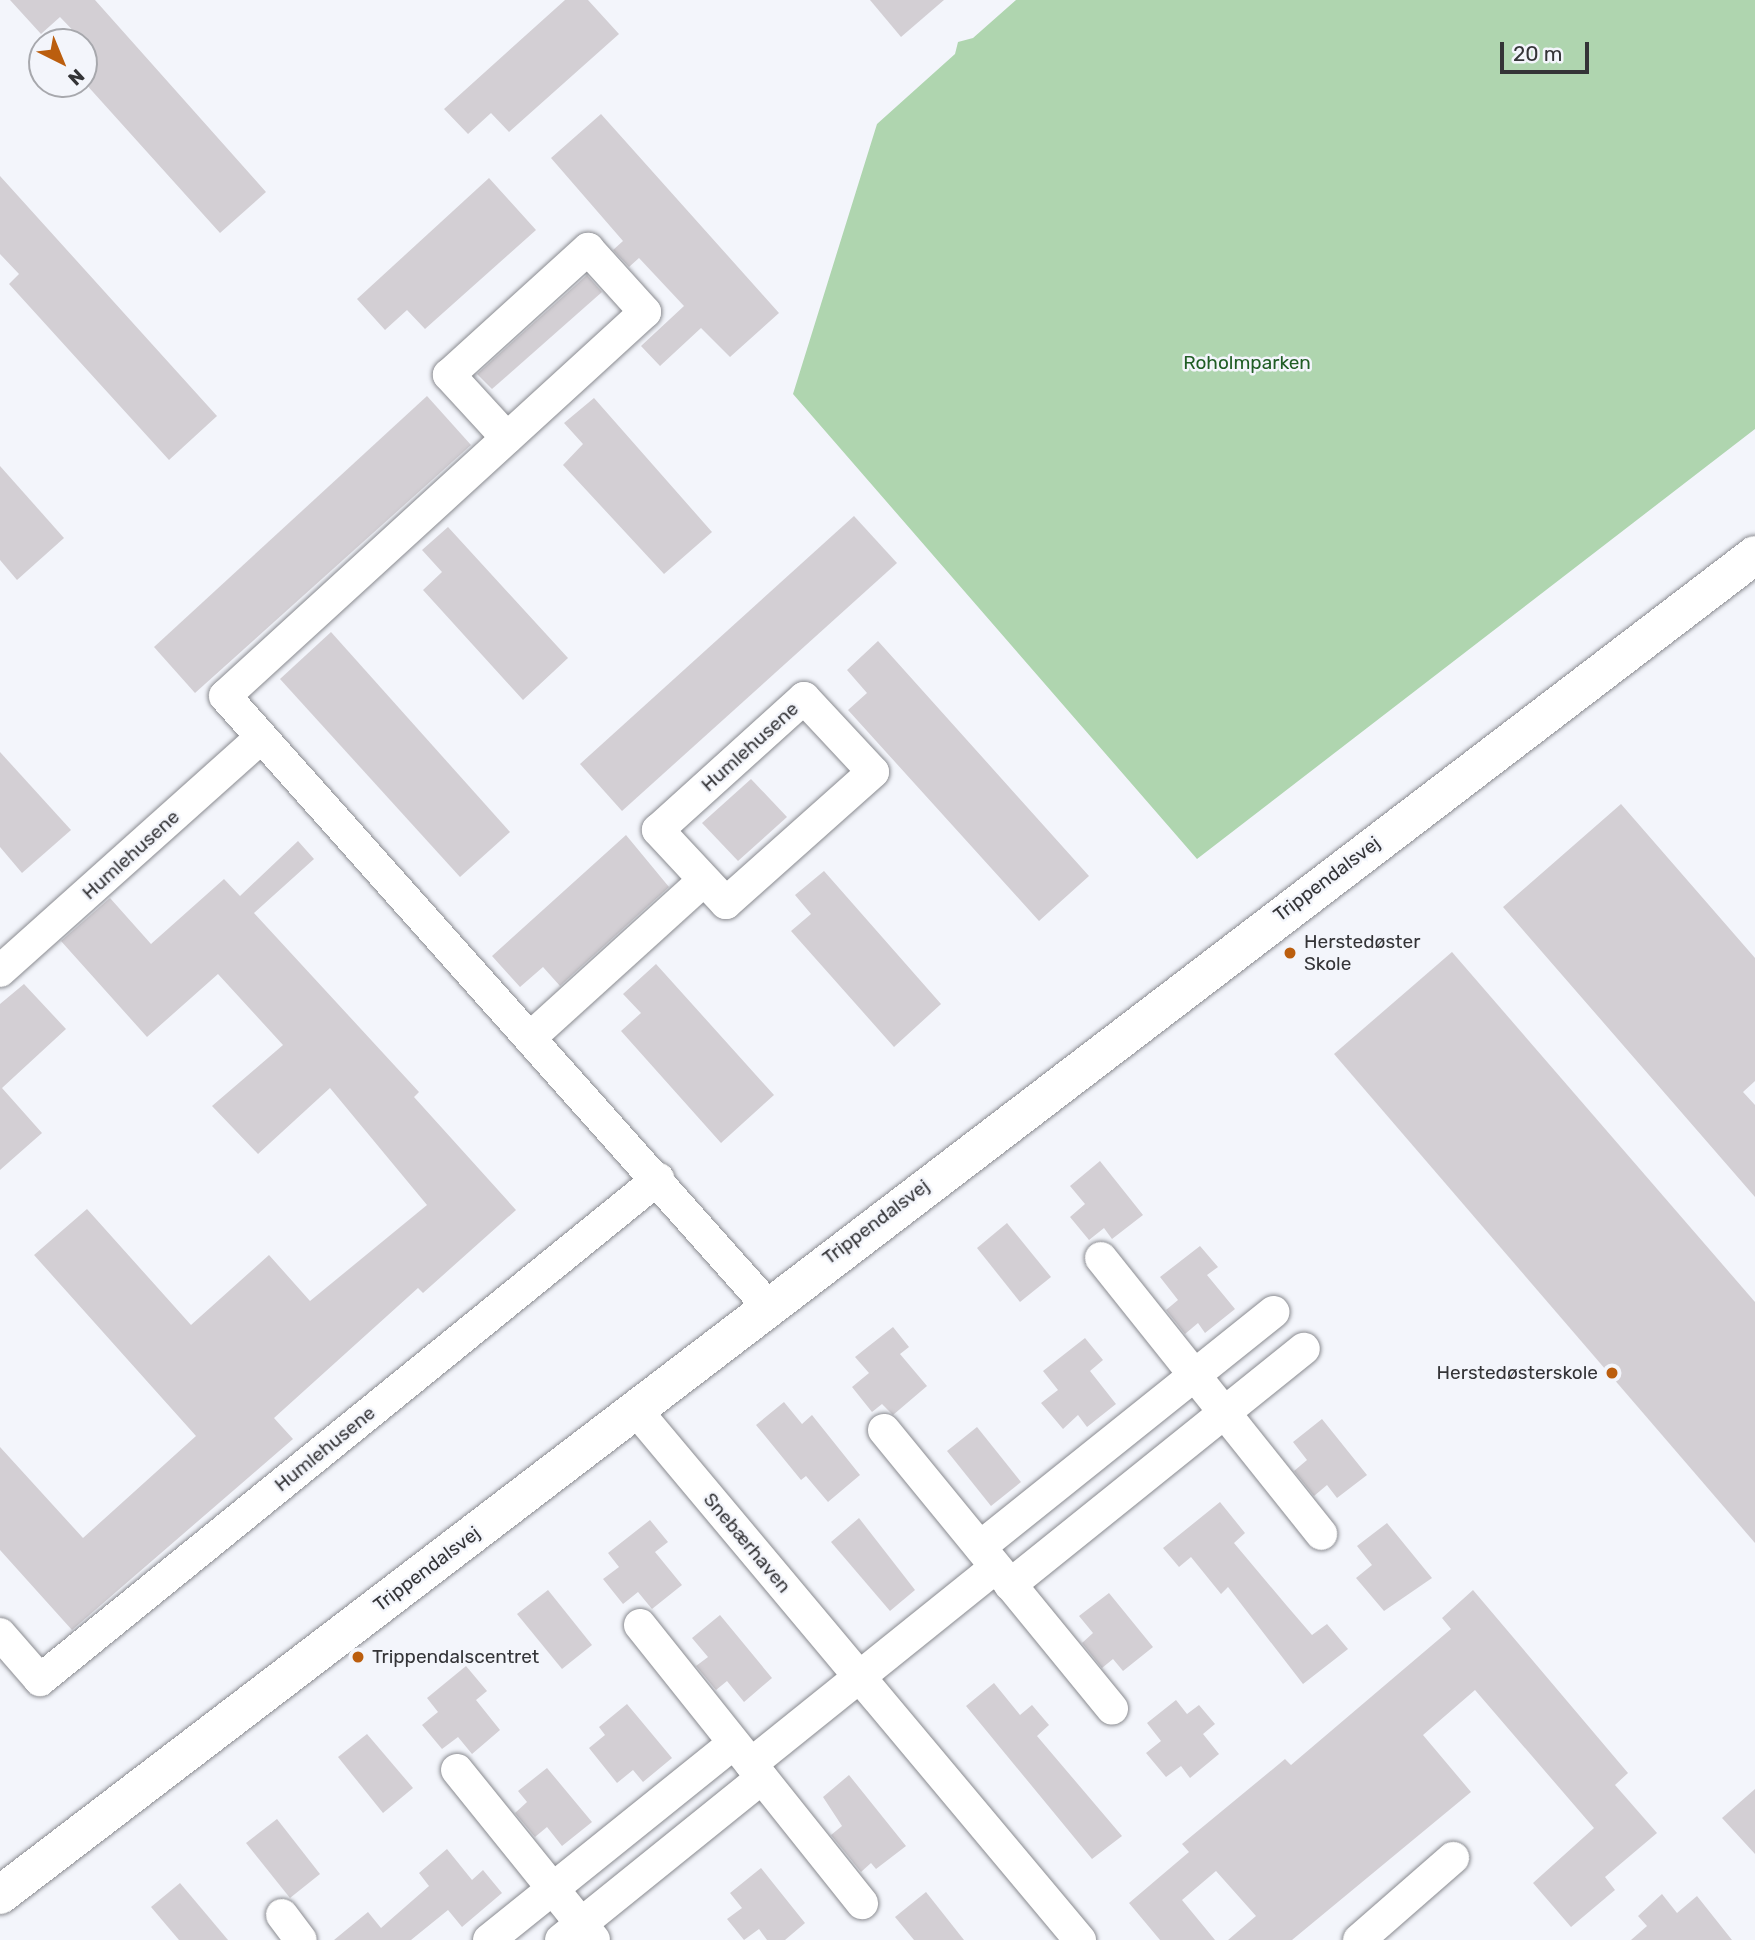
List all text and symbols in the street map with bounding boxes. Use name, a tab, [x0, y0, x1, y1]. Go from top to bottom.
north arrow	[28, 28, 98, 98]
scale bar	[1503, 28, 1592, 72]
text: 20 m	[1513, 41, 1562, 66]
text: N	[63, 64, 89, 90]
park label: Roholmparken	[1183, 352, 1311, 374]
street label: Humlehusene	[697, 697, 803, 797]
street label: Humlehusene	[78, 805, 184, 905]
street label: Trippendalsvej	[1269, 832, 1385, 926]
place label: Herstedøster Skole	[1304, 931, 1420, 975]
marker: Herstedøster Skole	[1282, 945, 1298, 961]
street label: Trippendalsvej	[818, 1175, 934, 1269]
place label: Herstedøsterskole	[1436, 1362, 1598, 1384]
marker: Herstedøsterskole	[1604, 1365, 1620, 1381]
street label: Humlehusene	[270, 1402, 380, 1496]
street label: Snebærhaven	[699, 1488, 795, 1598]
street label: Trippendalsvej	[369, 1522, 485, 1616]
place label: Trippendalscentret	[372, 1646, 539, 1668]
marker: Trippendalscentret	[350, 1649, 366, 1665]

